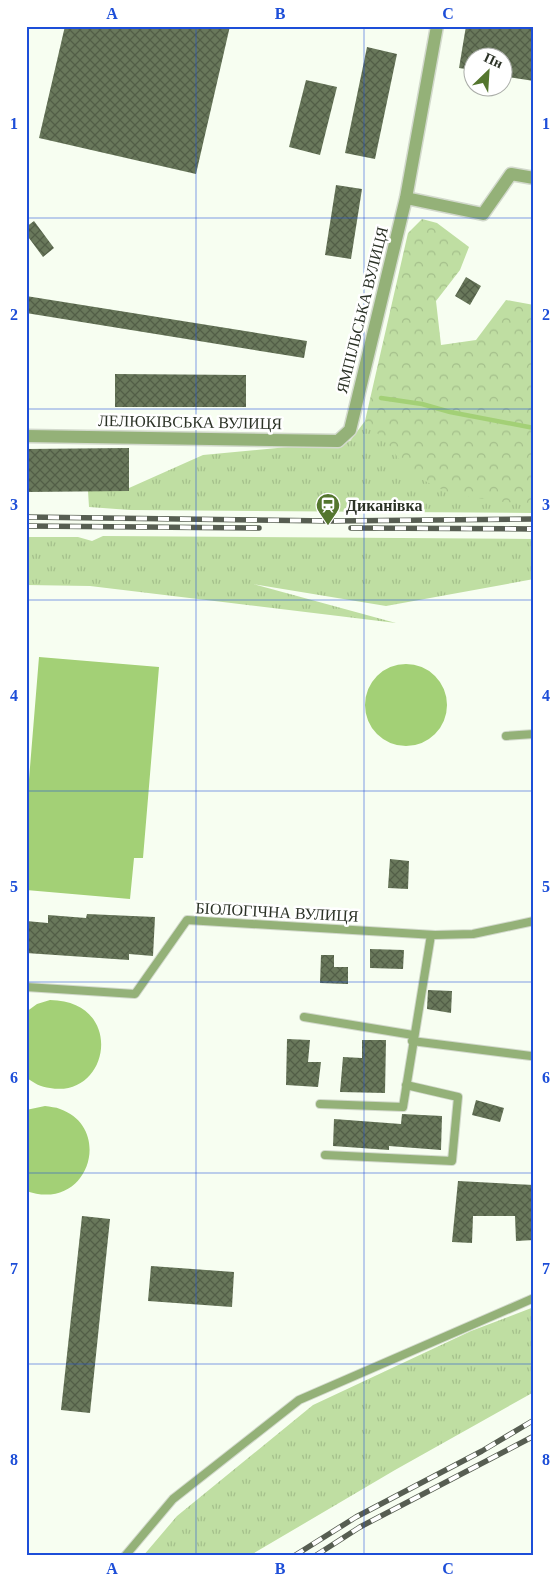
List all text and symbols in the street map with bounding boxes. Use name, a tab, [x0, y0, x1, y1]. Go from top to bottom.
text: A	[106, 5, 118, 22]
text: B	[275, 5, 286, 22]
text: C	[442, 5, 454, 22]
north arrow	[462, 48, 512, 98]
text: Пн	[482, 50, 505, 71]
text: 1	[10, 115, 18, 132]
text: 1	[542, 115, 550, 132]
street label: ЯМПІЛЬСЬКА ВУЛИЦЯ	[333, 225, 392, 395]
text: 2	[10, 306, 18, 323]
text: 2	[542, 306, 550, 323]
street label: ЛЕЛЮКІВСЬКА ВУЛИЦЯ	[98, 412, 282, 433]
station icon: Диканівка	[315, 492, 341, 526]
text: 3	[10, 496, 18, 513]
text: 3	[542, 496, 550, 513]
place label: Диканівка	[346, 497, 422, 515]
text: 4	[10, 687, 18, 704]
text: 4	[542, 687, 550, 704]
text: 5	[10, 878, 18, 895]
text: 5	[542, 878, 550, 895]
street label: БІОЛОГІЧНА ВУЛИЦЯ	[195, 899, 359, 926]
text: 6	[10, 1069, 18, 1086]
text: 6	[542, 1069, 550, 1086]
text: 7	[10, 1260, 18, 1277]
text: 7	[542, 1260, 550, 1277]
text: 8	[10, 1451, 18, 1468]
text: 8	[542, 1451, 550, 1468]
text: A	[106, 1560, 118, 1577]
text: B	[275, 1560, 286, 1577]
text: C	[442, 1560, 454, 1577]

